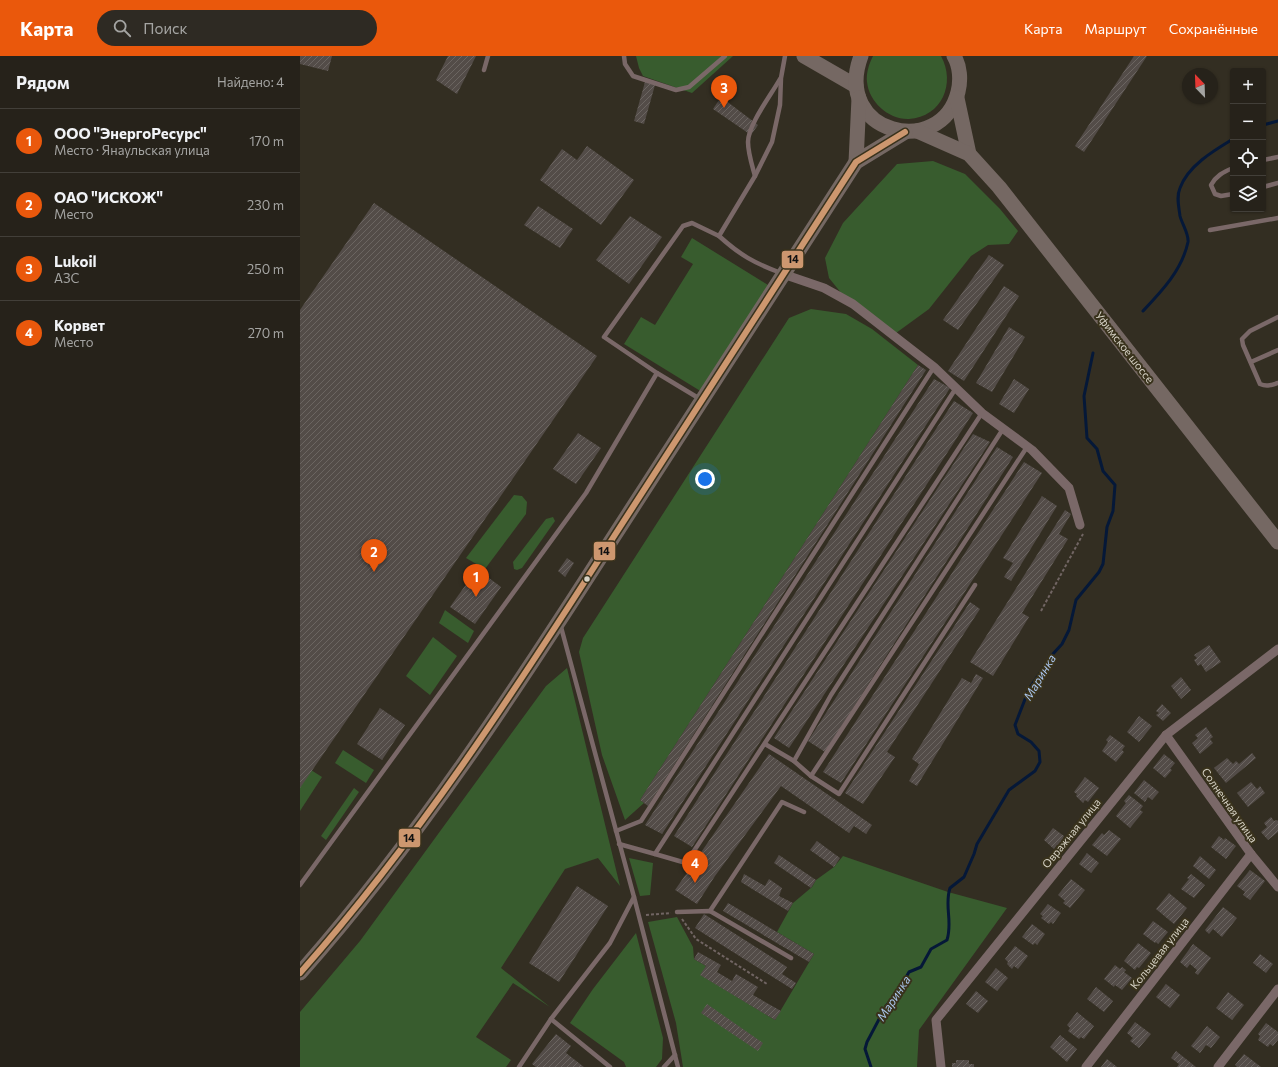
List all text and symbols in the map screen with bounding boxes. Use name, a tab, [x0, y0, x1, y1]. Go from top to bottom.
search box	[97, 10, 377, 46]
text: Карта	[20, 17, 73, 40]
icon: search	[111, 17, 133, 39]
text: Поиск	[143, 19, 188, 37]
text: Карта	[1024, 20, 1062, 37]
text: Маршрут	[1084, 20, 1147, 37]
text: Сохранённые	[1169, 20, 1258, 37]
north arrow	[1182, 68, 1218, 104]
map controls	[1230, 68, 1266, 212]
button: +	[1230, 68, 1266, 104]
text: Рядом	[16, 72, 70, 93]
text: Найдено: 4	[217, 74, 284, 90]
pin: 3	[711, 75, 737, 108]
button: −	[1230, 104, 1266, 140]
text: ООО "ЭнергоРесурс"	[54, 124, 207, 142]
text: 1	[26, 133, 32, 149]
text: 170 m	[249, 133, 284, 149]
button: locate	[1230, 140, 1266, 176]
text: Место · Янаульская улица	[54, 142, 210, 158]
button: layers	[1230, 176, 1266, 212]
text: ОАО "ИСКОЖ"	[54, 188, 163, 206]
text: 2	[25, 197, 33, 213]
text: 230 m	[247, 197, 284, 213]
text: Место	[54, 206, 94, 222]
line badge: 14	[781, 250, 804, 269]
text: Lukoil	[54, 252, 97, 270]
text: 14	[787, 252, 799, 265]
text: 3	[25, 261, 33, 277]
text: 250 m	[247, 261, 284, 277]
text: АЗС	[54, 270, 79, 286]
street label: Уфимское шоссе	[1093, 309, 1157, 386]
text: Корвет	[54, 316, 105, 334]
text: 4	[25, 325, 33, 341]
text: 270 m	[248, 325, 284, 341]
text: Место	[54, 334, 94, 350]
your location	[695, 469, 715, 489]
pin: 2	[361, 539, 387, 572]
line badge: 14	[593, 541, 616, 561]
text: 14	[598, 544, 610, 557]
pin: 1	[463, 564, 489, 597]
unlabelled marker	[582, 574, 592, 584]
water label: Маринка	[1020, 652, 1058, 702]
street label: Солнечная улица	[1199, 765, 1261, 845]
street label: Овражная улица	[1039, 796, 1103, 870]
line badge: 14	[398, 828, 421, 848]
text: 14	[403, 831, 415, 844]
pin: 4	[682, 850, 708, 883]
street label: Кольцевая улица	[1127, 915, 1191, 991]
water label: Маринка	[873, 973, 913, 1023]

